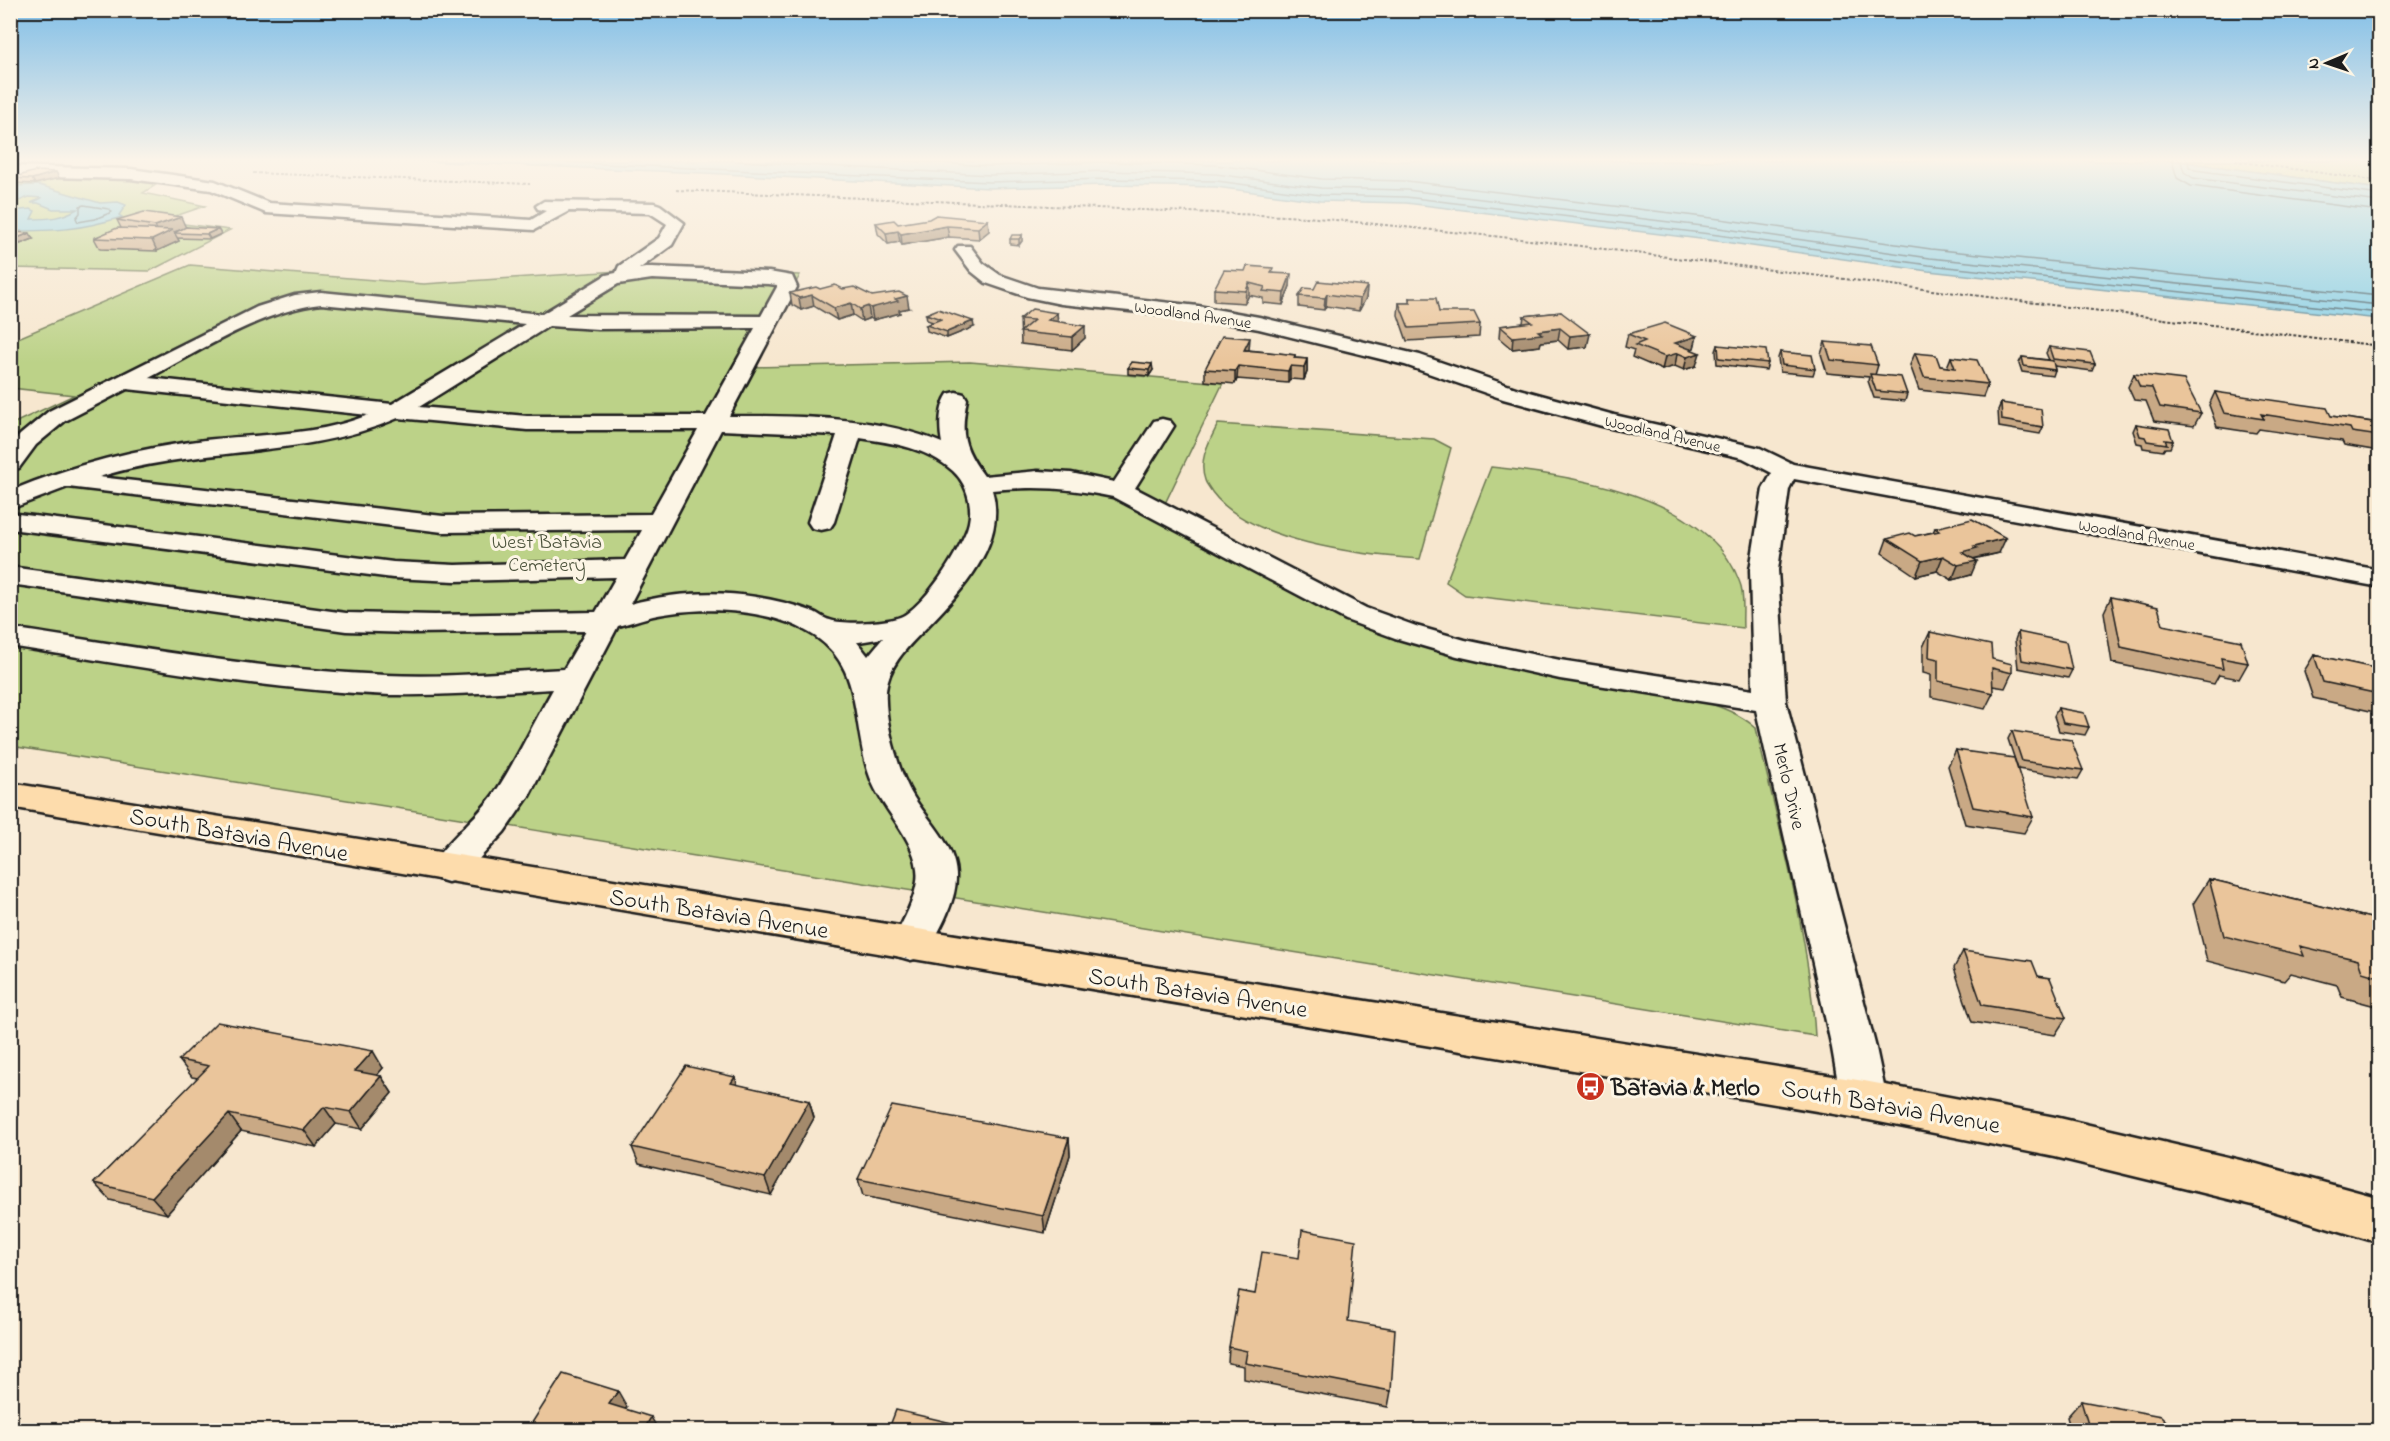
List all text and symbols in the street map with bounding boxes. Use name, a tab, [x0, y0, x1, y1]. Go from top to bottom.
north arrow	[2297, 33, 2357, 93]
text: N	[2302, 57, 2326, 69]
street label: Woodland Avenue	[1133, 296, 1254, 336]
street label: Woodland Avenue	[1602, 410, 1724, 460]
street label: Woodland Avenue	[2076, 514, 2198, 558]
park label: West Batavia Cemetery	[492, 529, 602, 581]
street label: Merlo Drive	[1764, 741, 1812, 833]
street label: South Batavia Avenue	[126, 800, 351, 873]
street label: South Batavia Avenue	[607, 881, 831, 950]
street label: South Batavia Avenue	[1086, 960, 1310, 1029]
bus stop icon: Batavia & Merlo	[1574, 1071, 1606, 1103]
place label: Batavia & Merlo	[1610, 1072, 1760, 1107]
street label: South Batavia Avenue	[1778, 1072, 2003, 1145]

